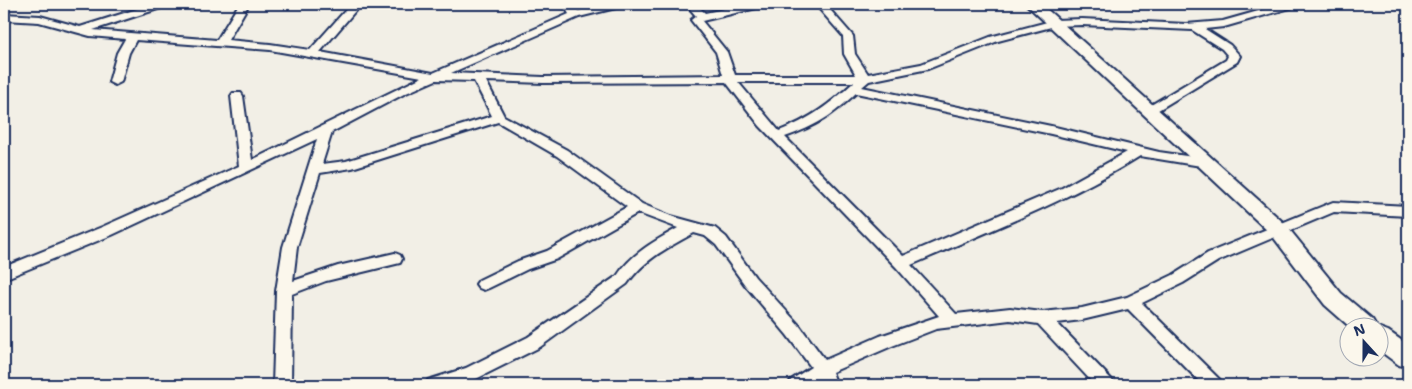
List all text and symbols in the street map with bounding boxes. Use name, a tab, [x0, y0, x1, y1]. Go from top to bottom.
north arrow	[1340, 316, 1390, 366]
text: N	[1351, 319, 1368, 340]

